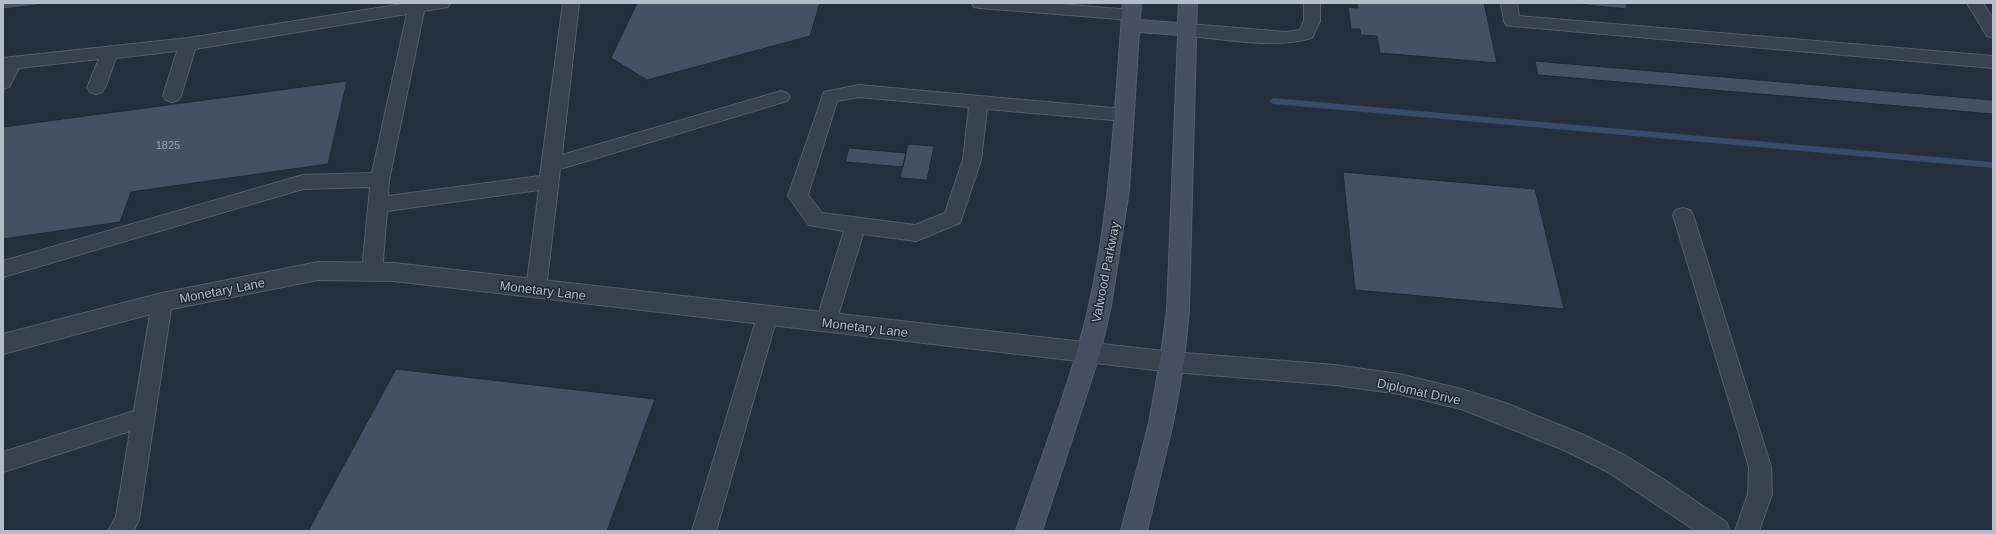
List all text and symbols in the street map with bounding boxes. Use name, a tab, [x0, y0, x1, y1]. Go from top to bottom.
house number: 1825	[156, 139, 180, 151]
street label: Valwood Parkway	[1088, 220, 1123, 324]
street label: Monetary Lane	[178, 275, 266, 306]
street label: Monetary Lane	[499, 278, 587, 303]
street label: Monetary Lane	[821, 315, 909, 340]
street label: Diplomat Drive	[1376, 375, 1462, 408]

